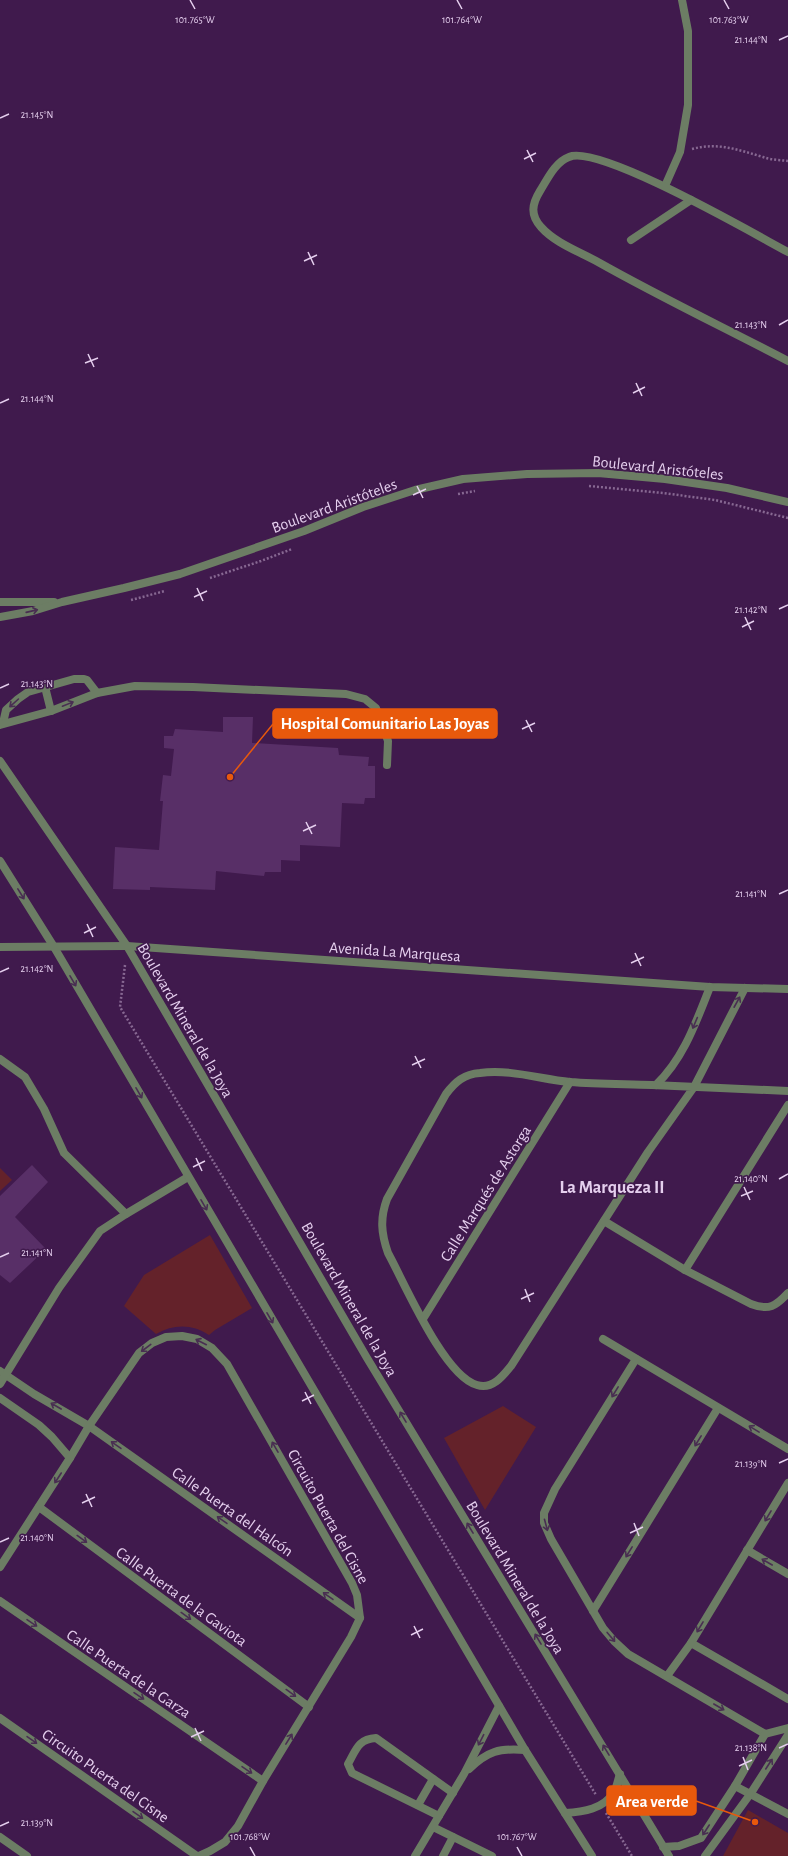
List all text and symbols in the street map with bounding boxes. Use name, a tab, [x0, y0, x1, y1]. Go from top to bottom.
text: 101.765°W	[175, 15, 215, 25]
text: 101.764°W	[442, 15, 482, 25]
text: 101.763°W	[709, 15, 749, 25]
text: 21.144°N	[734, 35, 768, 45]
text: 21.145°N	[21, 110, 53, 120]
text: 21.143°N	[735, 320, 767, 330]
text: 21.144°N	[20, 394, 54, 404]
street label: Boulevard Aristóteles	[591, 453, 724, 483]
street label: Boulevard Aristóteles	[270, 476, 399, 536]
text: 21.142°N	[735, 605, 767, 615]
one-way arrow	[25, 607, 38, 614]
text: 21.143°N	[21, 679, 53, 689]
one-way arrow	[9, 698, 19, 707]
one-way arrow	[61, 700, 73, 708]
callout: Hospital Comunitario Las Joyas	[273, 709, 497, 738]
text: Hospital Comunitario Las Joyas	[281, 715, 490, 733]
one-way arrow	[17, 888, 25, 900]
text: 21.141°N	[735, 889, 767, 899]
street label: Avenida La Marquesa	[329, 939, 461, 965]
street label: Boulevard Mineral de la Joya	[134, 941, 236, 1101]
text: 21.142°N	[21, 964, 53, 974]
one-way arrow	[70, 975, 78, 987]
one-way arrow	[734, 997, 742, 1009]
one-way arrow	[691, 1016, 698, 1028]
one-way arrow	[135, 1087, 143, 1099]
street label: Calle Marqués de Astorga	[437, 1123, 534, 1264]
text: 21.140°N	[734, 1174, 768, 1184]
district label: La Marqueza II	[559, 1179, 665, 1197]
one-way arrow	[201, 1199, 209, 1211]
street label: Boulevard Mineral de la Joya	[298, 1220, 400, 1380]
text: 21.141°N	[21, 1248, 53, 1258]
one-way arrow	[267, 1312, 275, 1324]
one-way arrow	[195, 1338, 207, 1345]
one-way arrow	[141, 1344, 152, 1352]
one-way arrow	[611, 1386, 619, 1398]
one-way arrow	[50, 1402, 62, 1410]
one-way arrow	[399, 1412, 407, 1423]
one-way arrow	[748, 1425, 760, 1433]
one-way arrow	[693, 1435, 701, 1447]
one-way arrow	[111, 1441, 122, 1449]
one-way arrow	[270, 1441, 278, 1453]
street label: Circuito Puerta del Cisne	[285, 1447, 372, 1586]
text: 21.139°N	[735, 1459, 767, 1469]
street label: Calle Puerta del Halcón	[169, 1464, 296, 1560]
one-way arrow	[53, 1472, 61, 1484]
street label: Boulevard Mineral de la Joya	[462, 1498, 567, 1657]
one-way arrow	[763, 1510, 771, 1522]
one-way arrow	[217, 1516, 228, 1524]
one-way arrow	[543, 1518, 550, 1531]
one-way arrow	[466, 1522, 474, 1534]
text: 21.140°N	[20, 1533, 54, 1543]
one-way arrow	[76, 1535, 87, 1543]
street label: Calle Puerta de la Gaviota	[113, 1544, 250, 1650]
one-way arrow	[625, 1546, 633, 1558]
one-way arrow	[761, 1558, 773, 1566]
one-way arrow	[322, 1592, 333, 1600]
one-way arrow	[181, 1612, 192, 1620]
one-way arrow	[26, 1619, 37, 1627]
one-way arrow	[696, 1621, 704, 1633]
street label: Calle Puerta de la Garza	[64, 1626, 193, 1721]
one-way arrow	[606, 1632, 615, 1642]
one-way arrow	[534, 1634, 542, 1645]
one-way arrow	[285, 1689, 296, 1697]
one-way arrow	[134, 1692, 145, 1700]
one-way arrow	[713, 1704, 725, 1712]
street label: Circuito Puerta del Cisne	[39, 1726, 172, 1826]
one-way arrow	[285, 1733, 293, 1745]
one-way arrow	[477, 1734, 485, 1746]
one-way arrow	[26, 1736, 37, 1744]
text: 21.138°N	[735, 1743, 767, 1753]
one-way arrow	[601, 1744, 609, 1756]
one-way arrow	[766, 1758, 774, 1770]
one-way arrow	[241, 1766, 252, 1774]
callout: Area verde	[607, 1786, 696, 1815]
text: Area verde	[615, 1793, 689, 1810]
one-way arrow	[132, 1811, 143, 1819]
text: 21.139°N	[21, 1818, 53, 1828]
one-way arrow	[702, 1824, 710, 1835]
text: 101.768°W	[230, 1832, 270, 1842]
text: 101.767°W	[497, 1832, 537, 1842]

